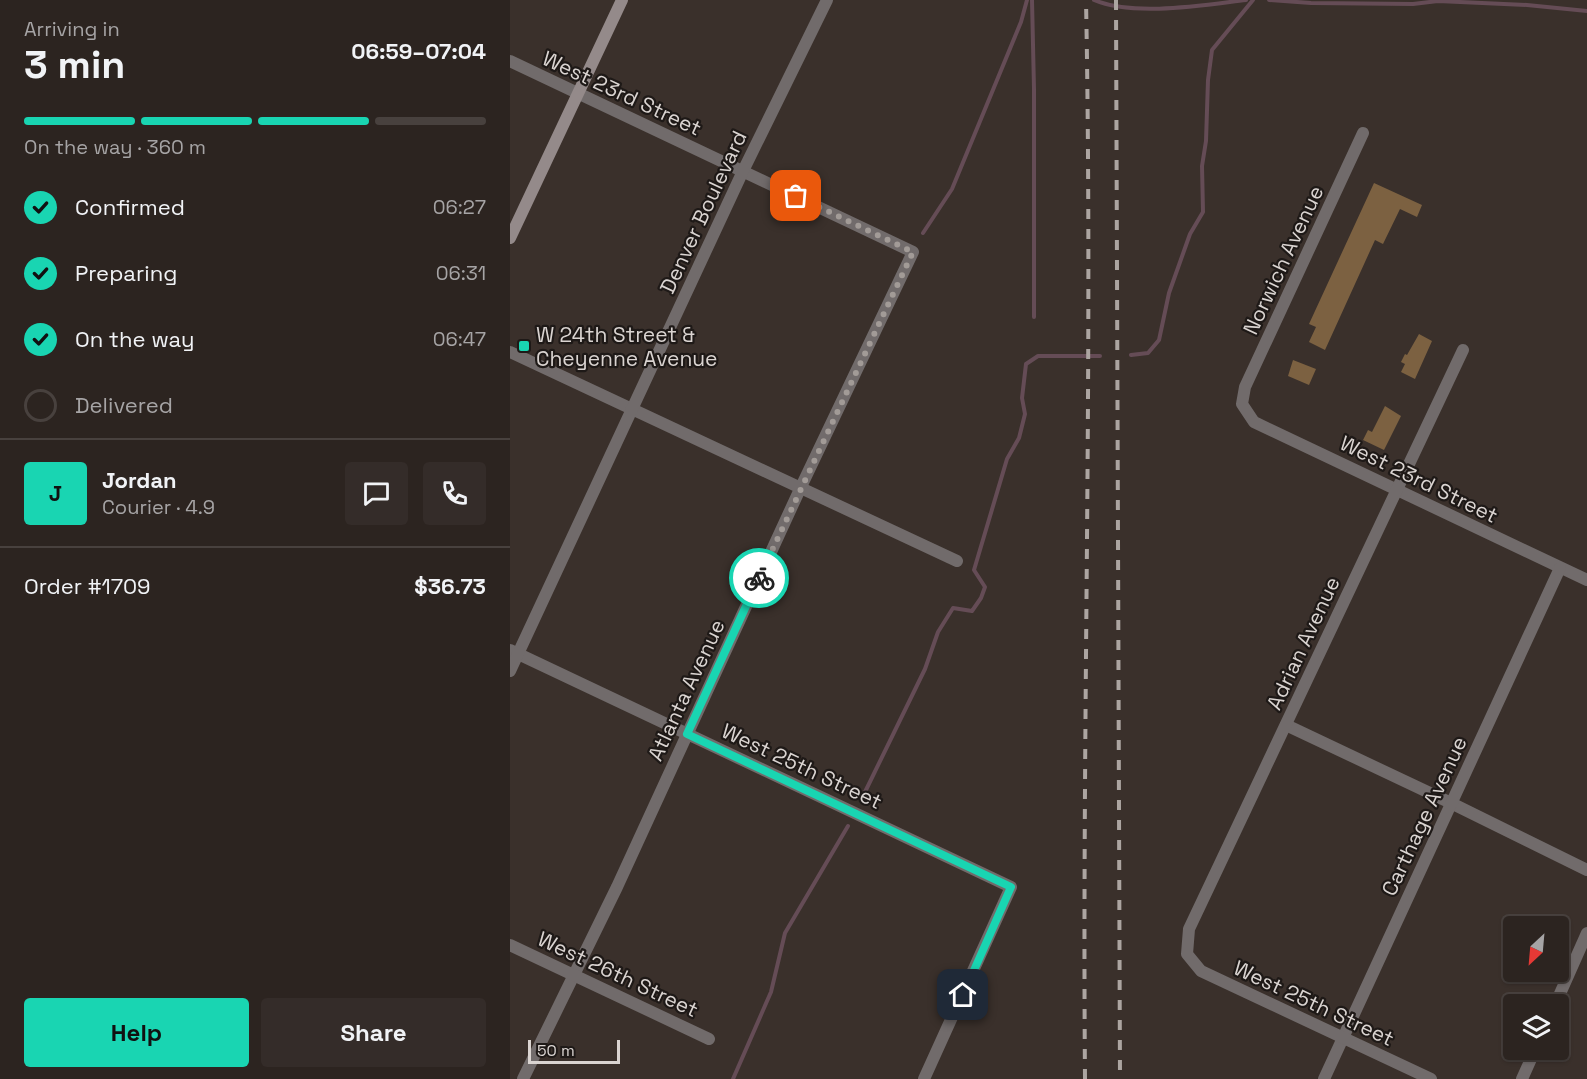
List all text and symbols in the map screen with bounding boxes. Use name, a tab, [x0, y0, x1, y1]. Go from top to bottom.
text: Arriving in	[24, 16, 120, 42]
text: 06:59–07:04	[351, 37, 486, 65]
text: 3 min	[24, 40, 125, 89]
street label: West 23rd Street	[538, 44, 706, 142]
street label: Denver Boulevard	[653, 126, 753, 298]
text: On the way · 360 m	[24, 134, 206, 160]
pin	[770, 170, 821, 221]
icon: bag	[779, 179, 812, 212]
street label: Norwich Avenue	[1237, 181, 1329, 339]
icon: check	[24, 191, 57, 224]
text: Confirmed	[75, 193, 185, 221]
text: 06:27	[433, 194, 486, 220]
icon: check	[24, 257, 57, 290]
text: Preparing	[75, 259, 177, 287]
text: 06:31	[436, 260, 486, 286]
place label: W 24th Street & Cheyenne Avenue	[536, 321, 718, 372]
icon: check	[24, 323, 57, 356]
text: On the way	[75, 325, 194, 353]
text: 06:47	[433, 326, 486, 352]
marker: W 24th Street & Cheyenne Avenue	[517, 339, 531, 353]
text: Delivered	[75, 391, 173, 419]
street label: West 23rd Street	[1336, 429, 1502, 529]
button: chat	[345, 462, 408, 525]
button: phone	[423, 462, 486, 525]
text: Jordan	[102, 466, 177, 494]
text: J	[49, 479, 62, 507]
text: Courier · 4.9	[102, 494, 215, 520]
courier	[729, 548, 789, 608]
icon: bike	[743, 562, 776, 595]
text: Order #1709	[24, 572, 151, 600]
text: $36.73	[414, 572, 486, 600]
street label: Adrian Avenue	[1260, 572, 1346, 714]
street label: Atlanta Avenue	[641, 615, 731, 765]
street label: West 25th Street	[718, 717, 886, 815]
street label: Carthage Avenue	[1375, 732, 1473, 900]
north arrow	[1503, 916, 1569, 982]
map controls	[1503, 916, 1569, 1060]
street label: West 26th Street	[533, 925, 703, 1023]
street label: West 25th Street	[1230, 954, 1398, 1052]
pin	[937, 969, 988, 1020]
icon: home	[946, 978, 979, 1011]
button: layers	[1503, 994, 1569, 1060]
button: Help	[24, 998, 249, 1067]
button: Share	[261, 998, 486, 1067]
scale bar	[528, 1037, 620, 1064]
text: 50 m	[537, 1040, 575, 1061]

